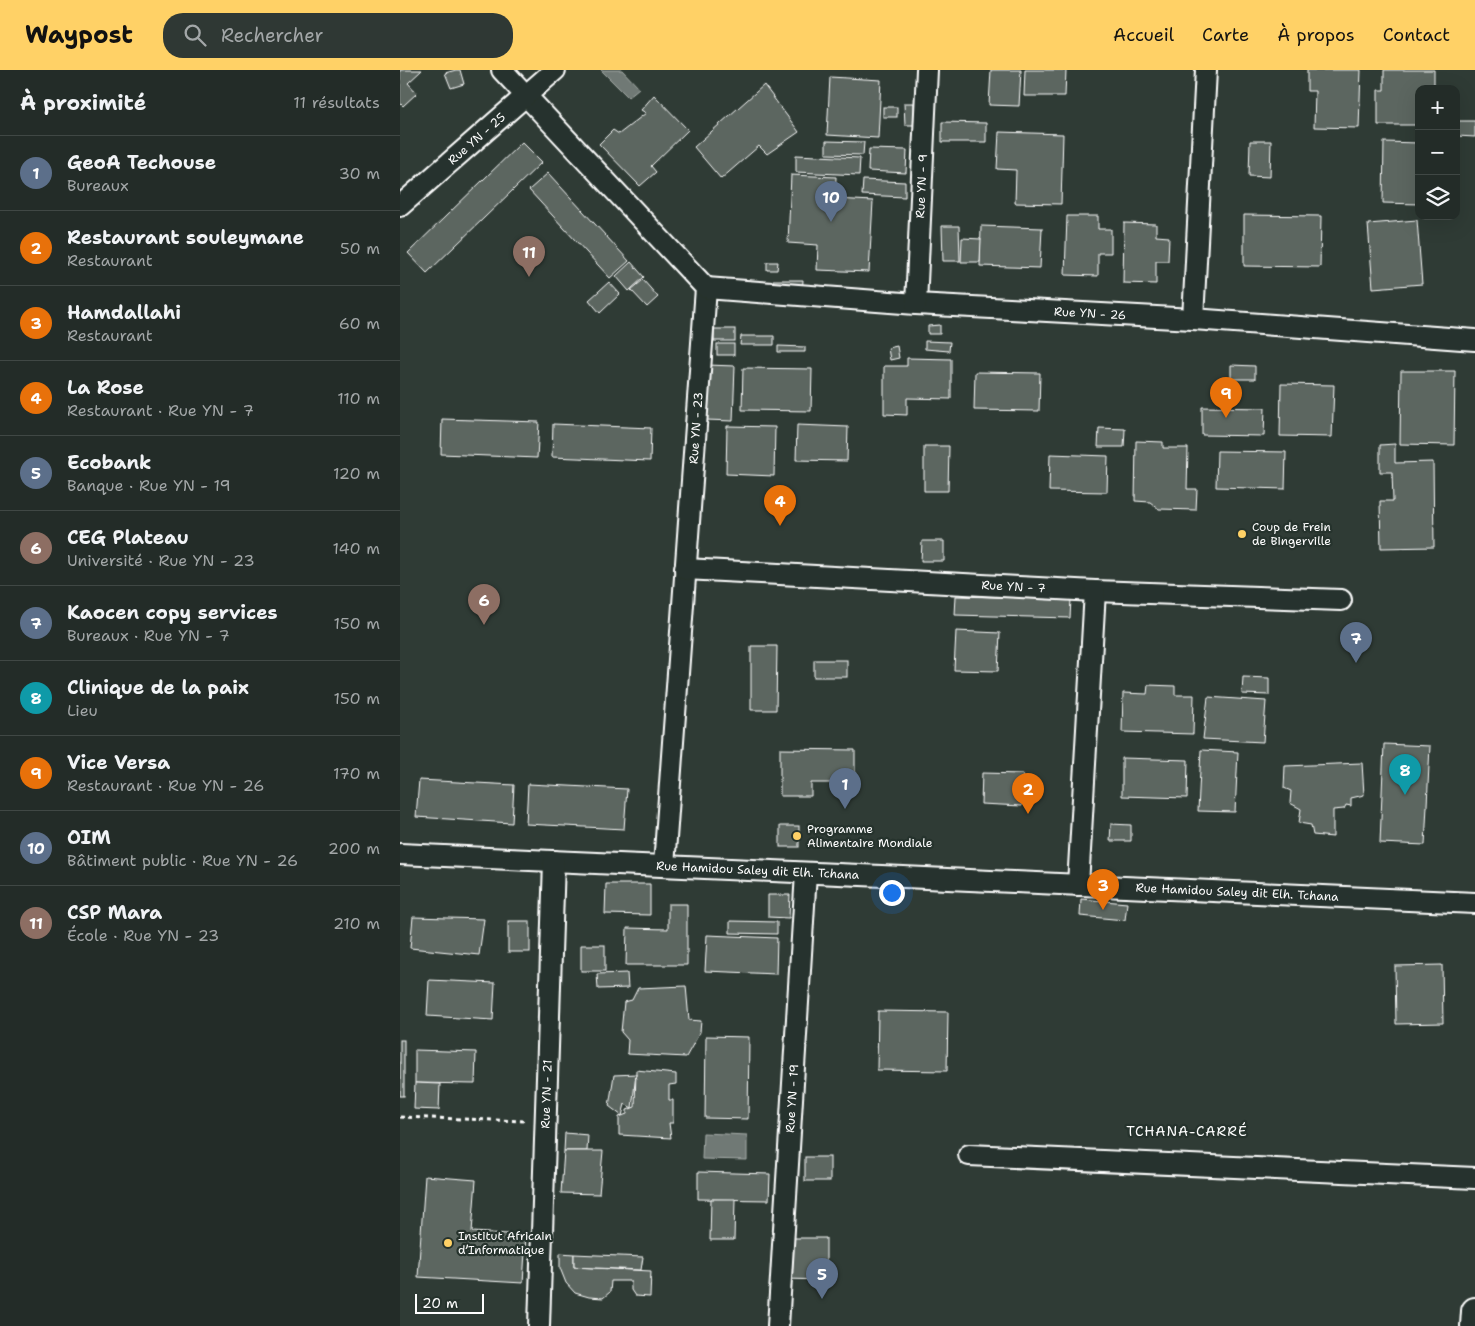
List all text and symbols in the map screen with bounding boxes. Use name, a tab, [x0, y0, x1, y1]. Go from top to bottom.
search box	[163, 13, 513, 58]
text: Waypost	[25, 19, 133, 51]
icon: search	[181, 21, 209, 49]
text: Rechercher	[221, 23, 323, 48]
text: Accueil	[1113, 23, 1174, 47]
text: Carte	[1202, 23, 1249, 47]
text: À propos	[1277, 23, 1355, 47]
text: Contact	[1383, 23, 1450, 47]
map controls	[1415, 85, 1460, 220]
button: +	[1415, 85, 1460, 130]
text: À proximité	[20, 89, 146, 117]
text: 11 résultats	[293, 92, 380, 113]
street label: Rue YN - 25	[445, 109, 509, 168]
button: −	[1415, 130, 1460, 175]
text: GeoA Techouse	[67, 150, 216, 175]
street label: Rue YN - 9	[912, 154, 931, 219]
text: 1	[32, 163, 40, 184]
text: 30 m	[339, 163, 380, 184]
text: Bureaux	[67, 175, 128, 196]
button: layers	[1415, 175, 1460, 220]
pin: 10	[815, 181, 847, 222]
text: Restaurant souleymane	[67, 225, 304, 250]
pin: 11	[513, 236, 545, 277]
text: 2	[30, 238, 42, 259]
text: 50 m	[340, 238, 380, 259]
text: Restaurant	[67, 250, 153, 271]
text: Hamdallahi	[67, 300, 181, 325]
street label: Rue YN - 26	[1054, 303, 1127, 323]
text: 3	[30, 313, 42, 334]
text: 60 m	[339, 313, 380, 334]
text: Restaurant	[67, 325, 153, 346]
text: La Rose	[67, 375, 144, 400]
pin: 9	[1210, 377, 1242, 418]
text: 4	[30, 388, 42, 409]
text: 110 m	[337, 388, 380, 409]
street label: Rue YN - 23	[686, 391, 706, 465]
text: Restaurant · Rue YN - 7	[67, 400, 254, 421]
text: Ecobank	[67, 450, 152, 475]
text: 5	[31, 463, 41, 484]
text: 120 m	[333, 463, 380, 484]
text: Banque · Rue YN - 19	[67, 475, 231, 496]
pin: 4	[764, 485, 796, 526]
place label: Coup de Frein de Bingerville	[1252, 519, 1331, 549]
text: CEG Plateau	[67, 525, 189, 550]
marker: Coup de Frein de Bingerville	[1236, 528, 1248, 540]
text: 6	[30, 538, 42, 559]
text: 140 m	[333, 538, 380, 559]
text: Université · Rue YN - 23	[67, 550, 255, 571]
street label: Rue YN - 7	[981, 577, 1046, 596]
pin: 6	[468, 584, 500, 625]
text: Kaocen copy services	[67, 600, 278, 625]
text: 7	[30, 613, 42, 634]
text: 150 m	[333, 613, 380, 634]
pin: 7	[1340, 622, 1372, 663]
text: Bureaux · Rue YN - 7	[67, 625, 230, 646]
text: Clinique de la paix	[67, 675, 249, 700]
text: 8	[30, 688, 42, 709]
text: 150 m	[333, 688, 380, 709]
text: Lieu	[67, 700, 98, 721]
text: Vice Versa	[67, 750, 170, 775]
pin: 8	[1389, 754, 1421, 795]
text: 9	[30, 763, 42, 784]
text: 170 m	[333, 763, 380, 784]
pin: 1	[829, 768, 861, 809]
pin: 2	[1012, 773, 1044, 814]
text: Restaurant · Rue YN - 26	[67, 775, 264, 796]
place label: Programme Alimentaire Mondiale	[807, 821, 933, 851]
text: OIM	[67, 825, 111, 850]
marker: Programme Alimentaire Mondiale	[791, 830, 803, 842]
text: 10	[27, 838, 45, 859]
text: 200 m	[328, 838, 380, 859]
text: Bâtiment public · Rue YN - 26	[67, 850, 298, 871]
street label: Rue Hamidou Saley dit Elh. Tchana	[656, 858, 860, 883]
pin: 3	[1087, 869, 1119, 910]
your location	[879, 880, 905, 906]
street label: Rue Hamidou Saley dit Elh. Tchana	[1135, 880, 1340, 905]
text: CSP Mara	[67, 900, 162, 925]
text: 11	[29, 913, 43, 934]
text: 210 m	[333, 913, 380, 934]
text: École · Rue YN - 23	[67, 925, 219, 946]
street label: Rue YN - 21	[537, 1059, 556, 1129]
street label: Rue YN - 19	[782, 1064, 802, 1133]
district label: TCHANA-CARRÉ	[1126, 1122, 1248, 1140]
place label: Institut Africain d’Informatique	[458, 1228, 552, 1258]
marker: Institut Africain d’Informatique	[442, 1237, 454, 1249]
pin: 5	[806, 1258, 838, 1299]
scale bar	[415, 1291, 484, 1314]
text: 20 m	[422, 1294, 458, 1312]

